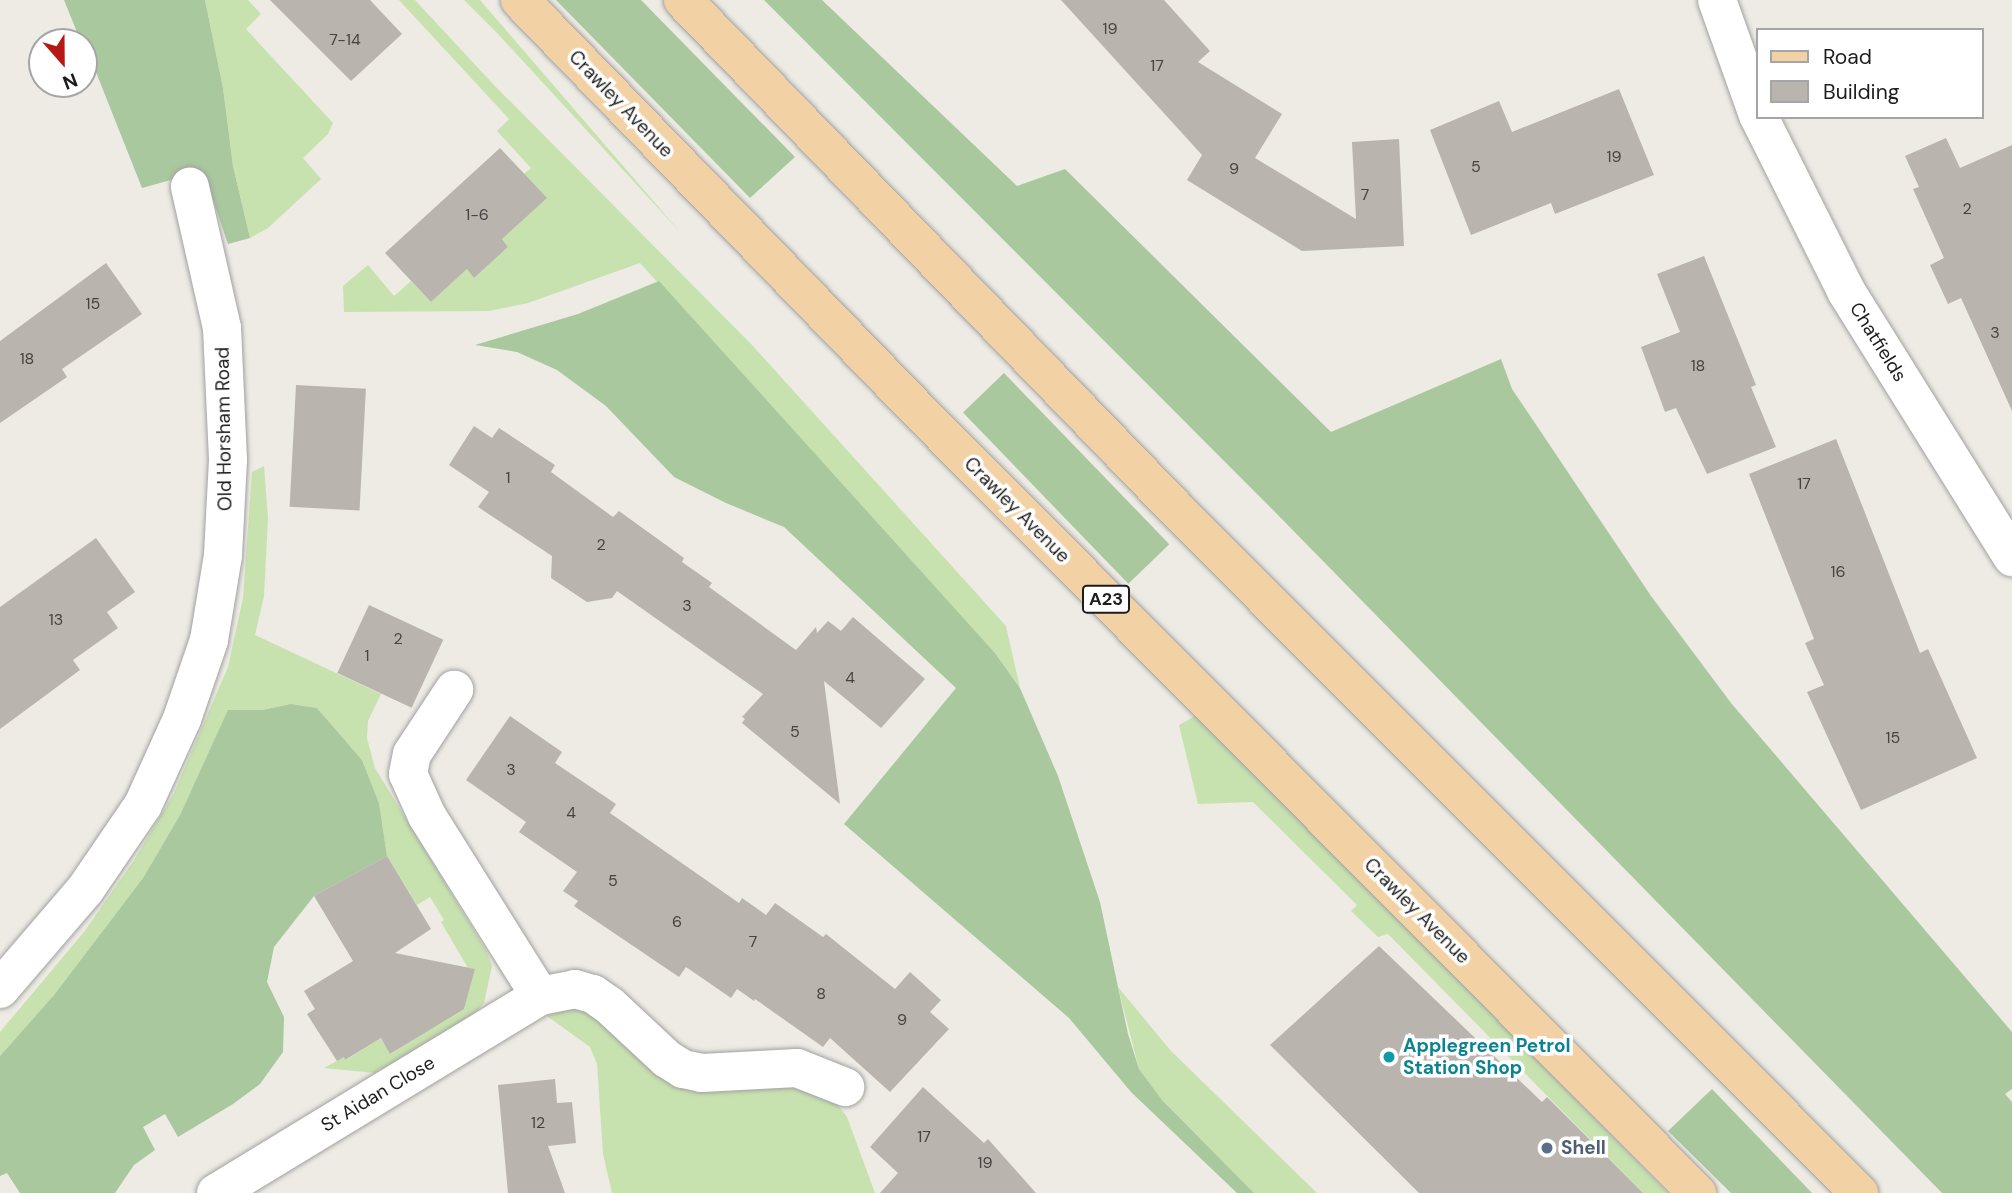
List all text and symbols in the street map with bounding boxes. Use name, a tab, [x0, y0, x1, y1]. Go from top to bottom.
house number: 19	[1102, 19, 1118, 39]
north arrow	[28, 28, 98, 98]
legend	[1756, 28, 1984, 119]
house number: 7-14	[329, 30, 361, 50]
text: Road	[1823, 43, 1872, 71]
street label: Crawley Avenue	[564, 46, 678, 162]
house number: 17	[1150, 56, 1164, 76]
text: N	[59, 67, 81, 95]
text: Building	[1823, 78, 1899, 106]
house number: 19	[1606, 147, 1622, 167]
house number: 5	[1471, 157, 1481, 177]
house number: 9	[1229, 159, 1239, 179]
house number: 7	[1361, 185, 1369, 205]
house number: 2	[1962, 199, 1972, 219]
house number: 1-6	[465, 205, 489, 225]
house number: 15	[86, 294, 100, 314]
street label: Chatfields	[1845, 298, 1911, 386]
house number: 3	[1990, 323, 2000, 343]
street label: Old Horsham Road	[211, 347, 237, 511]
house number: 18	[20, 349, 34, 369]
house number: 18	[1691, 356, 1705, 376]
street label: Crawley Avenue	[959, 452, 1075, 568]
house number: 1	[506, 468, 510, 488]
house number: 17	[1797, 474, 1811, 494]
house number: 2	[596, 535, 606, 555]
house number: 16	[1830, 562, 1846, 582]
road number: A23	[1082, 584, 1130, 614]
house number: 3	[682, 596, 692, 616]
house number: 13	[49, 610, 63, 630]
house number: 2	[393, 629, 403, 649]
house number: 1	[365, 646, 369, 666]
house number: 4	[845, 668, 855, 688]
house number: 5	[790, 722, 800, 742]
house number: 15	[1886, 728, 1900, 748]
house number: 3	[506, 760, 516, 780]
house number: 4	[566, 803, 576, 823]
street label: Crawley Avenue	[1359, 853, 1475, 969]
house number: 5	[608, 871, 618, 891]
house number: 6	[672, 912, 682, 932]
house number: 7	[749, 932, 757, 952]
house number: 8	[816, 984, 826, 1004]
house number: 9	[897, 1010, 907, 1030]
place label: Applegreen Petrol Station Shop	[1403, 1035, 1571, 1079]
marker: Applegreen Petrol Station Shop	[1381, 1049, 1397, 1065]
street label: St Aidan Close	[317, 1051, 439, 1137]
house number: 12	[531, 1113, 545, 1133]
house number: 17	[917, 1127, 931, 1147]
place label: Shell	[1561, 1137, 1606, 1159]
marker: Shell	[1539, 1140, 1555, 1156]
house number: 19	[977, 1153, 993, 1173]

